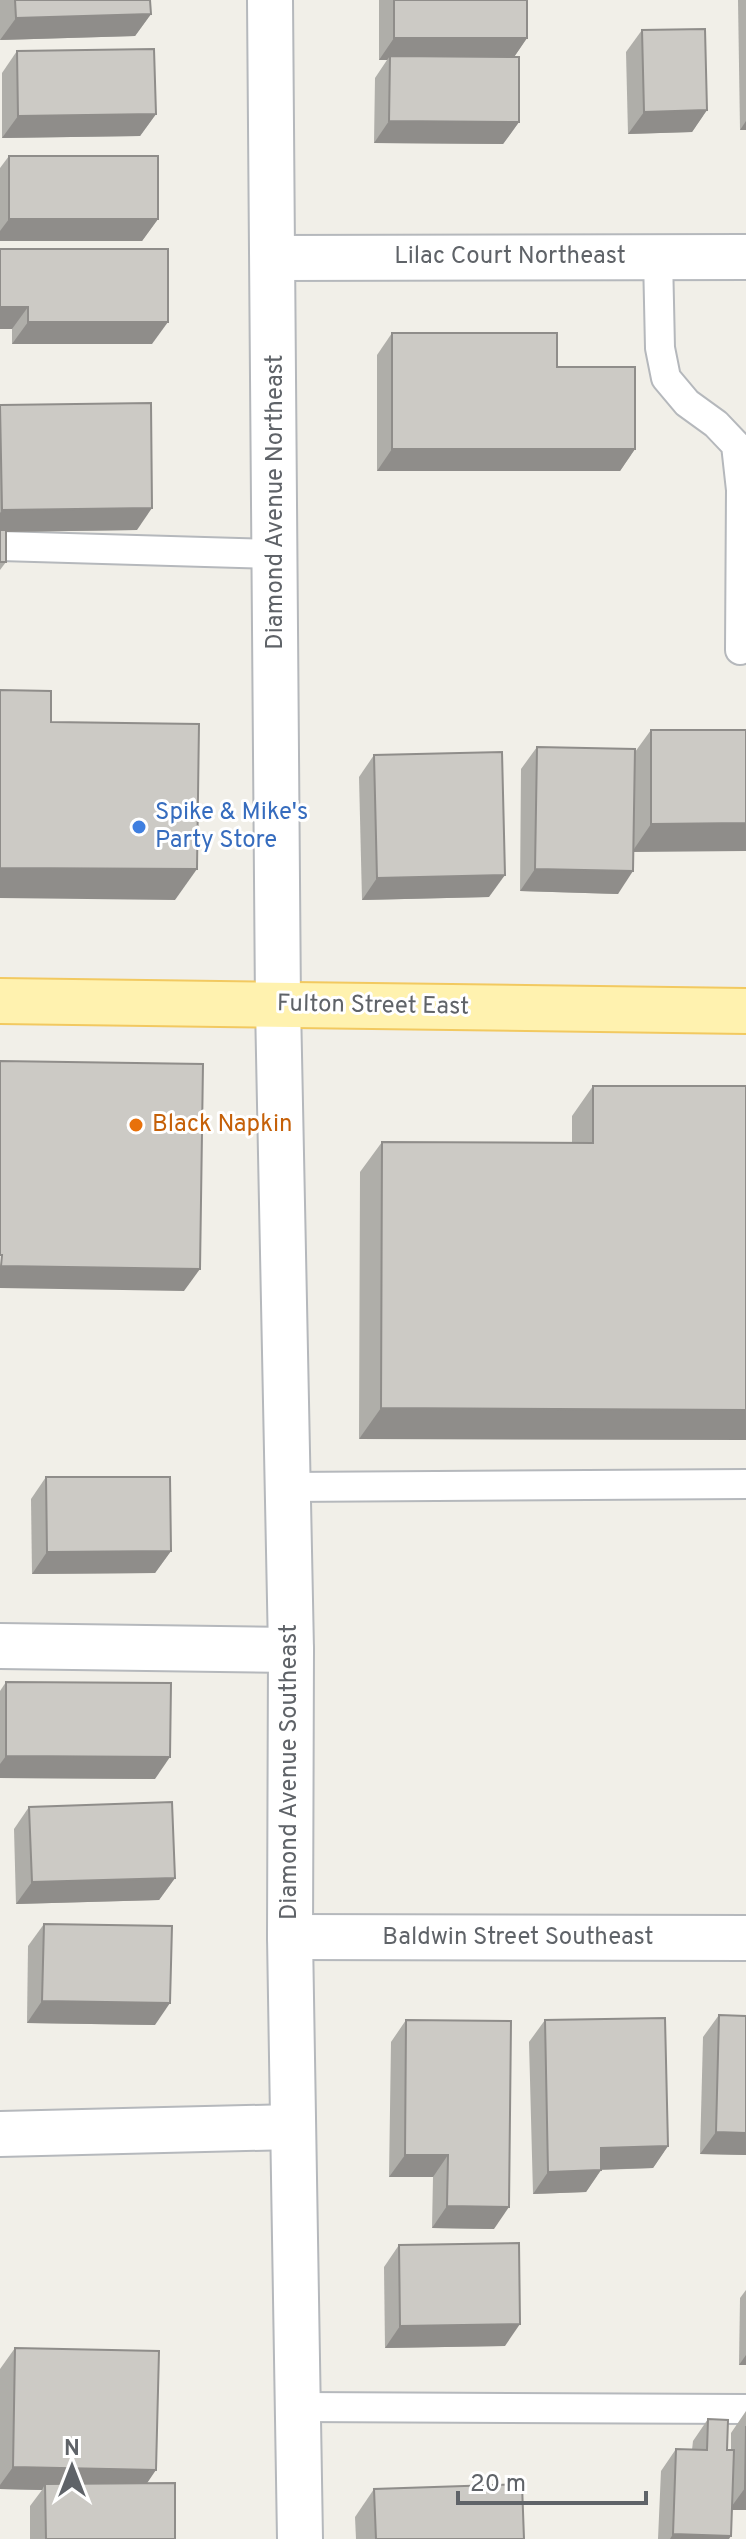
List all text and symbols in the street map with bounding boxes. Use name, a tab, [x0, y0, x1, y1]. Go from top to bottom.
street label: Lilac Court Northeast	[394, 242, 626, 272]
street label: Diamond Avenue Northeast	[261, 354, 291, 650]
place label: Spike & Mike's Party Store	[155, 798, 308, 856]
marker: Spike & Mike's Party Store	[130, 818, 148, 836]
street label: Fulton Street East	[277, 989, 469, 1023]
place label: Black Napkin	[152, 1110, 293, 1140]
marker: Black Napkin	[127, 1116, 145, 1134]
street label: Diamond Avenue Southeast	[275, 1624, 305, 1920]
street label: Baldwin Street Southeast	[382, 1923, 654, 1953]
north arrow	[32, 2427, 112, 2507]
text: N	[64, 2436, 80, 2463]
scale bar	[458, 2455, 646, 2505]
text: 20 m	[470, 2470, 526, 2500]

